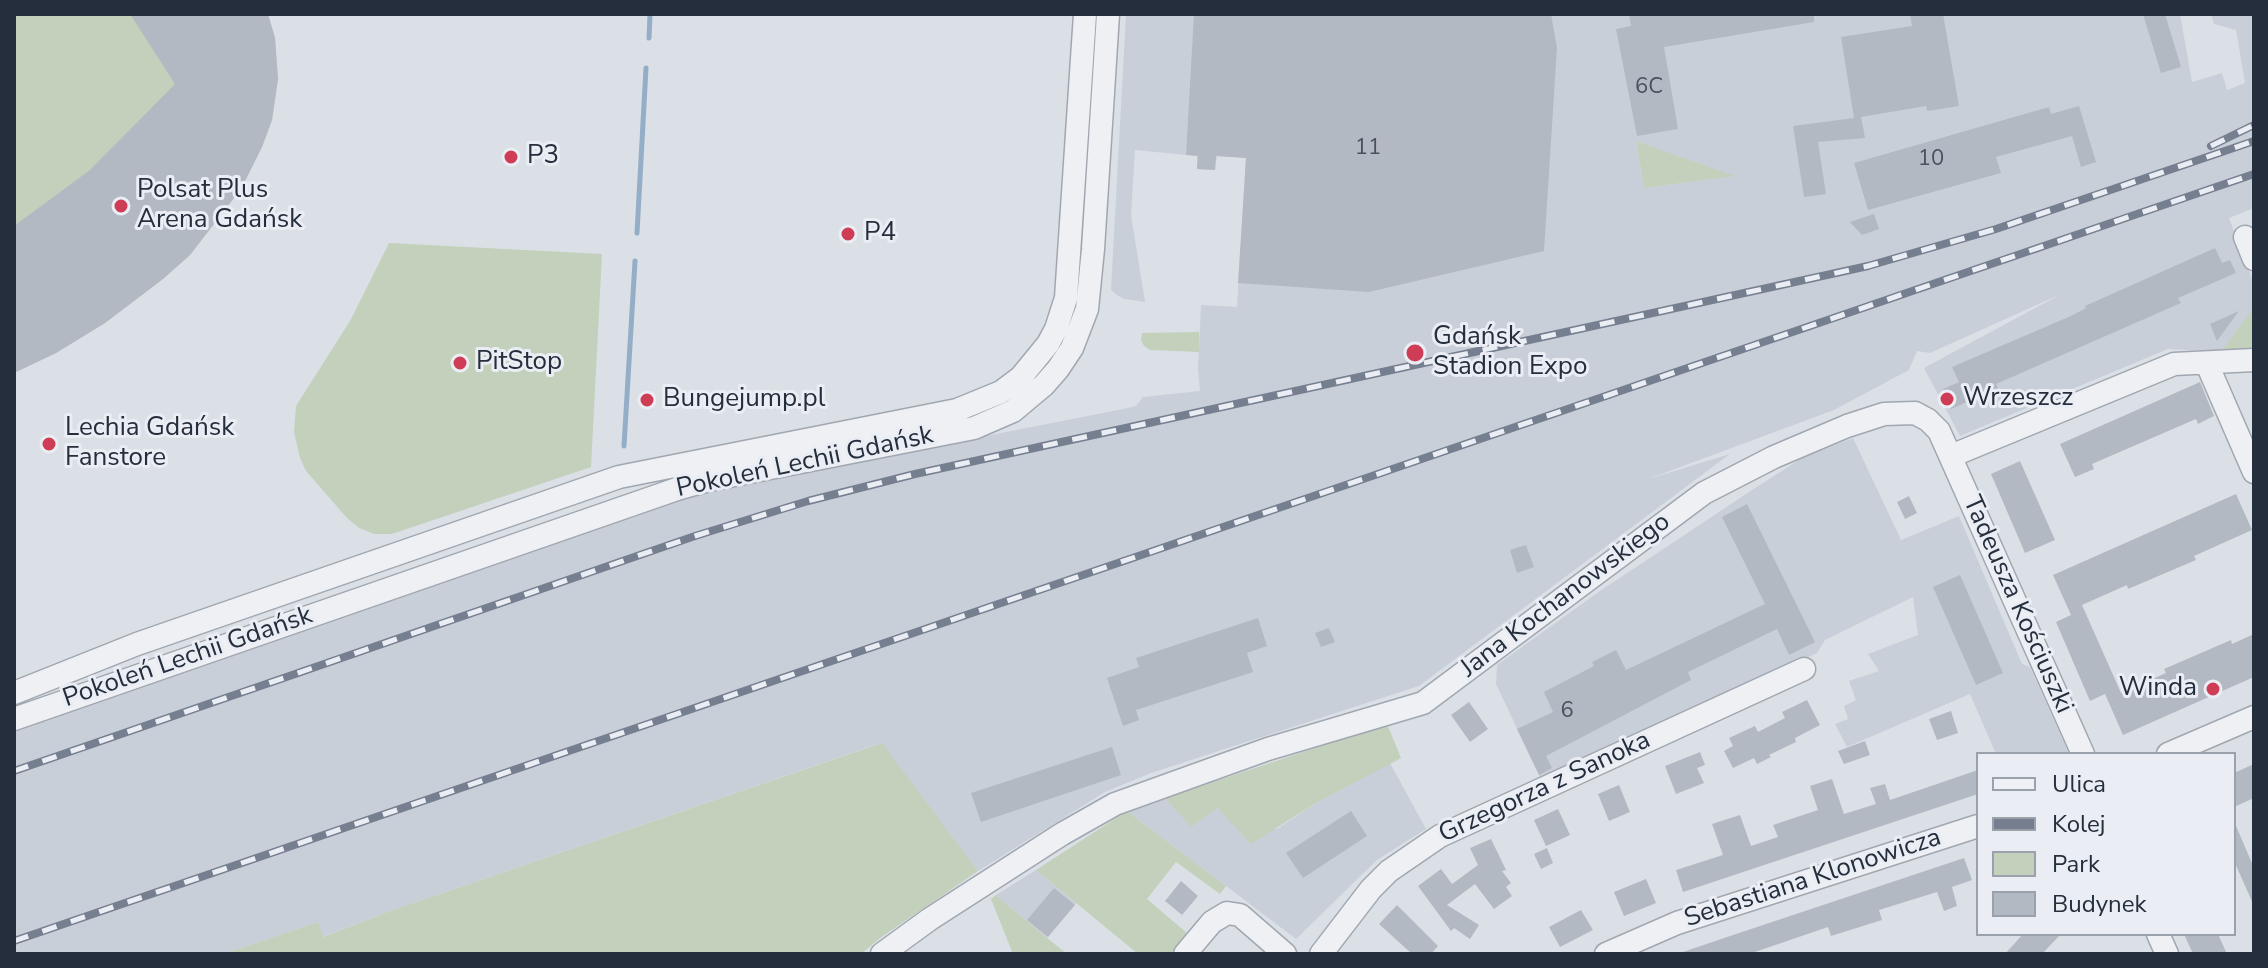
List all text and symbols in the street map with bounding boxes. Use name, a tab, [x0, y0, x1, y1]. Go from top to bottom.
house number: 6C	[1635, 75, 1663, 101]
house number: 11	[1355, 136, 1381, 162]
place label: P3	[527, 141, 559, 173]
house number: 10	[1918, 147, 1944, 173]
marker: P3	[502, 148, 520, 166]
place label: Polsat Plus Arena Gdańsk	[137, 175, 302, 236]
marker: Polsat Plus Arena Gdańsk	[112, 197, 130, 215]
place label: P4	[864, 218, 896, 250]
marker: P4	[839, 225, 857, 243]
place label: Gdańsk Stadion Expo	[1433, 322, 1587, 384]
marker: Gdańsk Stadion Expo	[1404, 342, 1426, 364]
place label: PitStop	[476, 347, 562, 379]
marker: PitStop	[451, 354, 469, 372]
place label: Wrzeszcz	[1963, 383, 2073, 415]
place label: Bungejump.pl	[663, 384, 825, 416]
marker: Wrzeszcz	[1938, 390, 1956, 408]
marker: Bungejump.pl	[638, 391, 656, 409]
place label: Lechia Gdańsk Fanstore	[65, 413, 234, 474]
street label: Pokoleń Lechii Gdańsk	[674, 421, 936, 505]
marker: Lechia Gdańsk Fanstore	[40, 435, 58, 453]
street label: Tadeusza Kościuszki	[1955, 491, 2079, 719]
street label: Jana Kochanowskiego	[1455, 507, 1677, 685]
street label: Pokoleń Lechii Gdańsk	[59, 601, 317, 715]
place label: Winda	[2119, 673, 2197, 705]
marker: Winda	[2204, 680, 2222, 698]
house number: 6	[1560, 699, 1574, 725]
street label: Grzegorza z Sanoka	[1434, 725, 1656, 851]
legend	[1976, 752, 2236, 936]
text: Ulica	[2052, 768, 2106, 800]
text: Kolej	[2052, 808, 2106, 840]
street label: Sebastiana Klonowicza	[1681, 823, 1945, 935]
text: Park	[2052, 848, 2100, 880]
text: Budynek	[2052, 888, 2146, 920]

